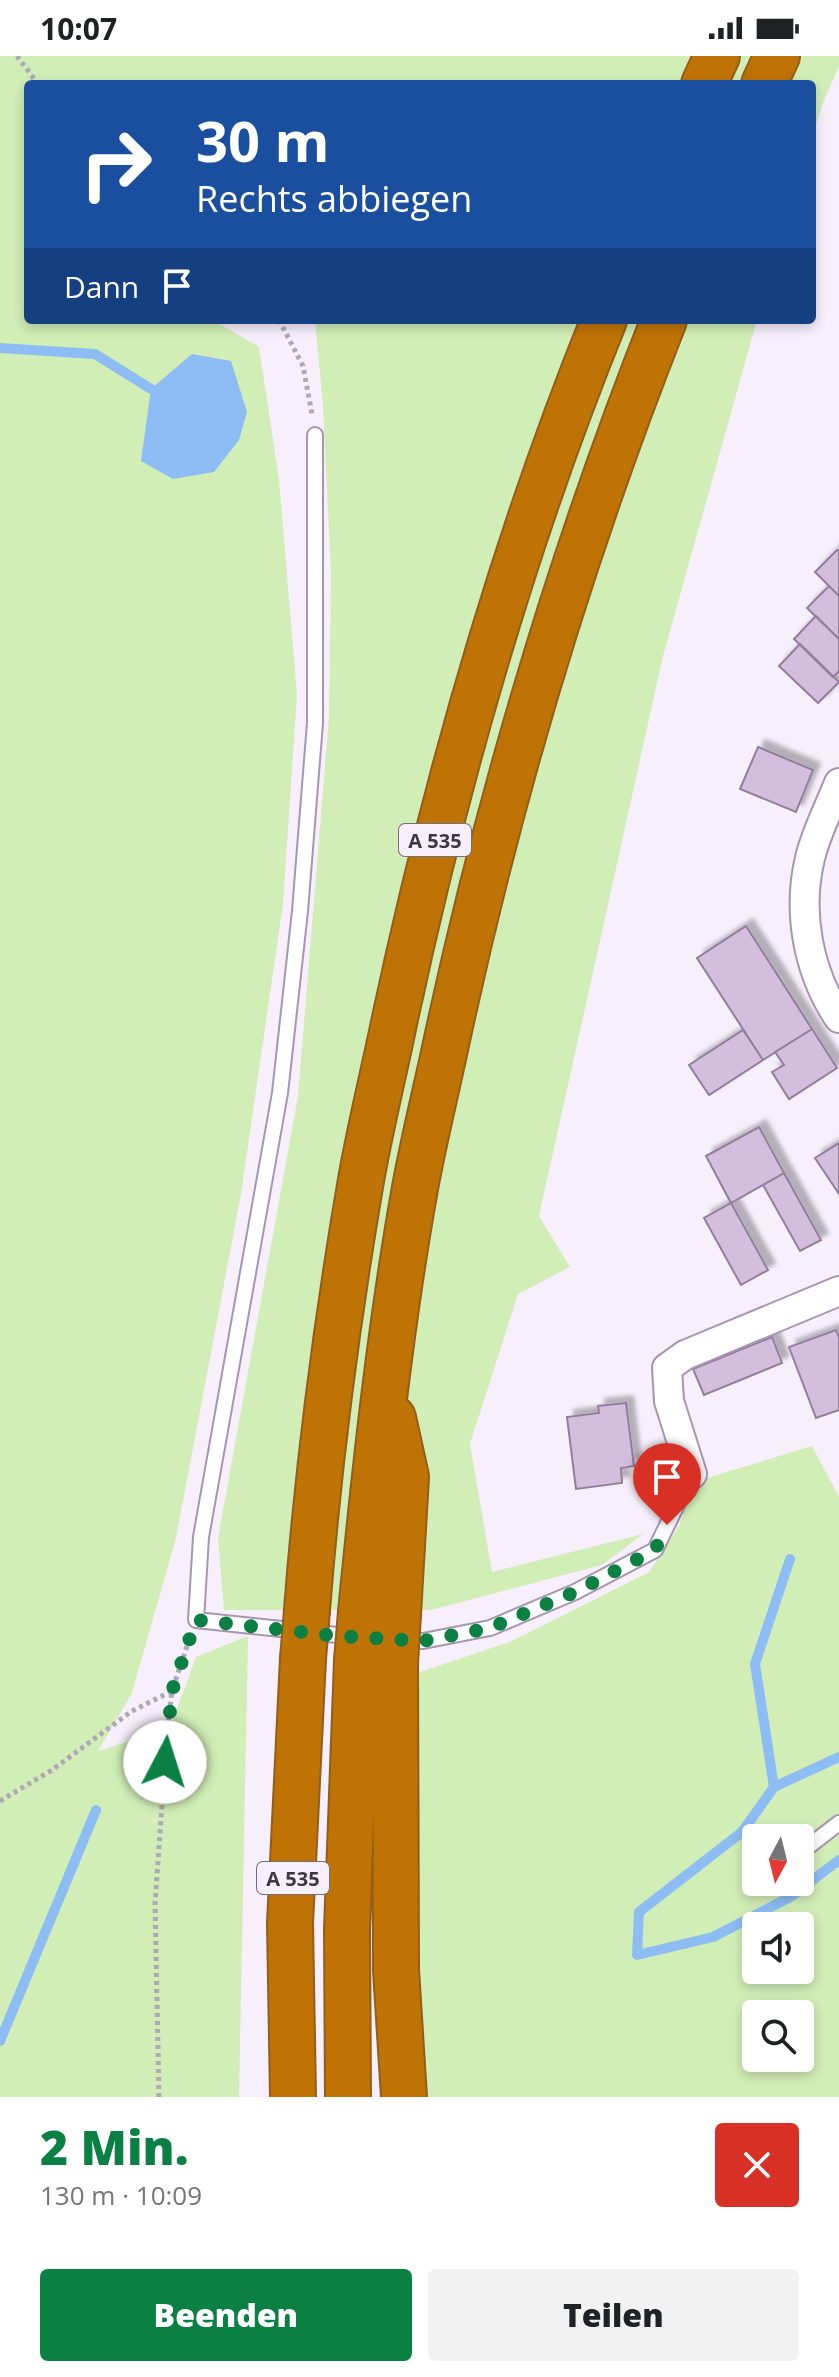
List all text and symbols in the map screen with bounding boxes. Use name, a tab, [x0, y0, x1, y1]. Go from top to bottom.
text: 10:07	[40, 8, 117, 49]
text: 30 m	[196, 102, 330, 178]
icon: right	[64, 112, 168, 216]
text: Rechts abbiegen	[196, 174, 472, 223]
icon: arrive	[155, 264, 199, 308]
text: Dann	[64, 266, 139, 307]
road number: A 535	[399, 824, 471, 856]
pin	[633, 1443, 701, 1525]
icon: arrive	[645, 1455, 689, 1499]
position arrow	[123, 1720, 207, 1804]
north arrow	[742, 1824, 814, 1896]
map controls	[742, 1824, 814, 2072]
road number: A 535	[257, 1862, 329, 1894]
button: sound	[742, 1912, 814, 1984]
button: search	[742, 2000, 814, 2072]
text: 2 Min.	[40, 2114, 189, 2179]
button: close	[715, 2123, 799, 2207]
text: 130 m · 10:09	[40, 2177, 202, 2213]
button: Beenden	[40, 2269, 412, 2361]
button: Teilen	[428, 2269, 799, 2361]

